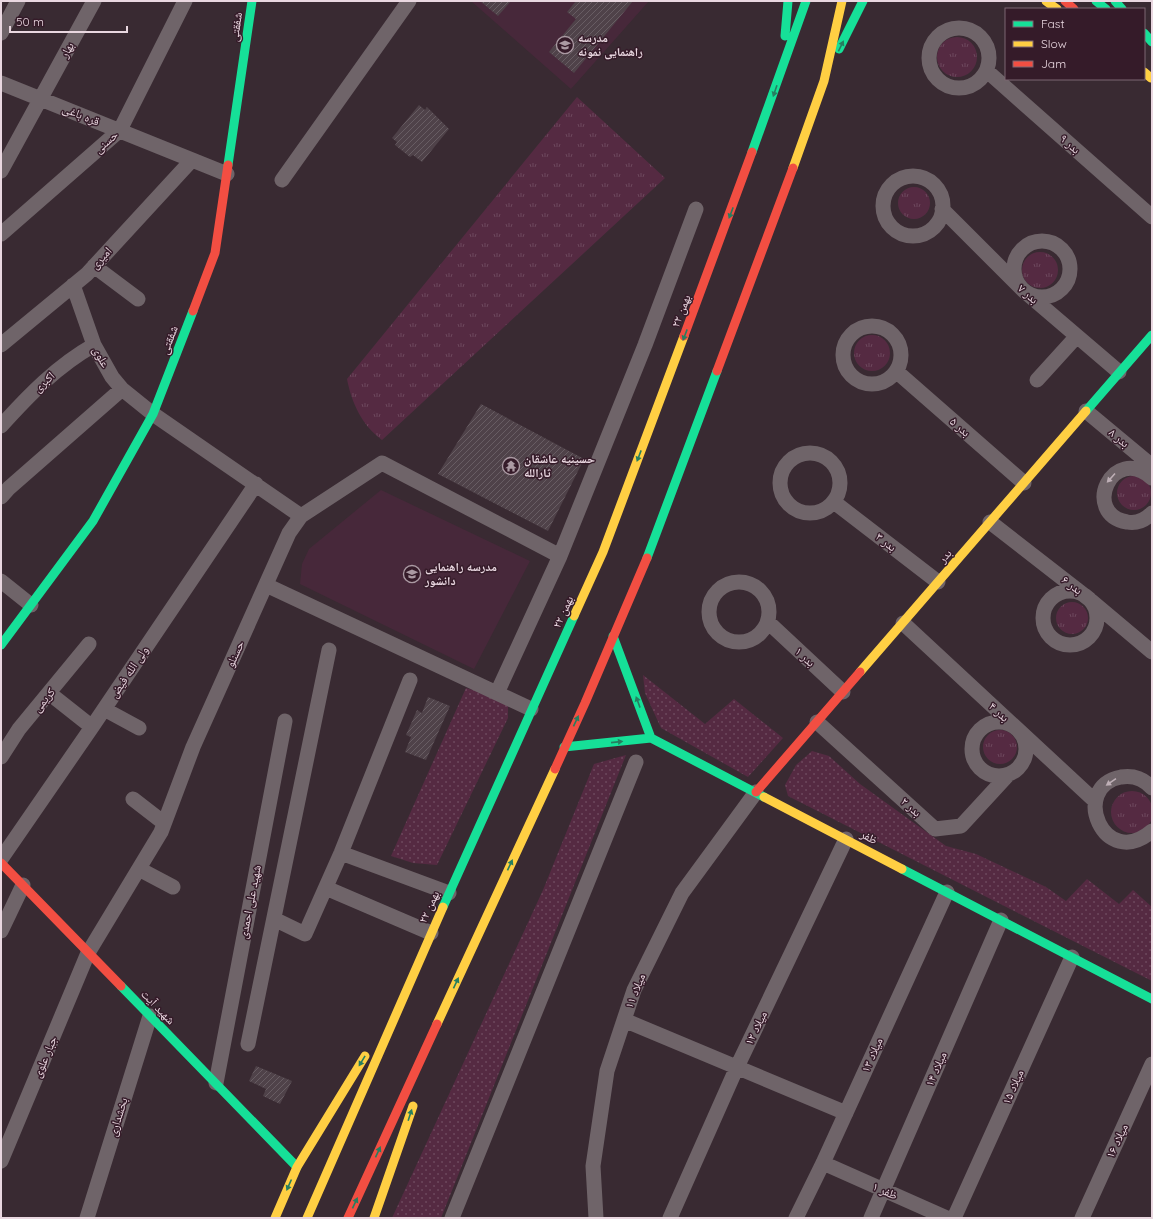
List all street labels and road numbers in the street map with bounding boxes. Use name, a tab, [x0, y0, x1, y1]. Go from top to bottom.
street label: شفقتی	[226, 11, 245, 43]
street label: بهار	[56, 39, 77, 61]
street label: قره باغی	[60, 100, 102, 129]
street label: حسنی	[90, 127, 121, 156]
street label: بدر ۹	[1057, 131, 1084, 157]
street label: امیری	[87, 243, 115, 272]
street label: بدر ۷	[1015, 281, 1042, 307]
street label: ۲۲ بهمن	[667, 292, 694, 329]
street label: شفقتی	[156, 323, 181, 356]
street label: علوی	[90, 343, 113, 370]
street label: اکبری	[30, 368, 58, 395]
street label: بدر ۵	[947, 414, 974, 440]
street label: بدر ۸	[1106, 425, 1133, 451]
street label: بدر ۳	[873, 529, 900, 555]
street label: بدر	[934, 546, 955, 567]
street label: بدر ۶	[1059, 572, 1086, 598]
street label: ۲۲ بهمن	[549, 593, 577, 630]
street label: حسنلو	[222, 638, 247, 669]
street label: ولی الله فیض	[106, 643, 152, 701]
street label: بدر ۱	[792, 644, 819, 670]
street label: کریمی	[29, 684, 58, 715]
street label: بدر ۴	[986, 699, 1013, 725]
street label: بدر ۲	[898, 794, 925, 820]
street label: ظفر	[857, 825, 881, 847]
street label: شهید علی احمدی	[235, 864, 264, 940]
street label: ۲۲ بهمن	[415, 888, 443, 925]
street label: میلاد ۱۱	[621, 971, 648, 1010]
street label: شهید آیت	[138, 986, 179, 1027]
street label: میلاد ۱۲	[741, 1008, 770, 1047]
street label: جبار علوی	[29, 1033, 61, 1080]
street label: میلاد ۱۳	[857, 1035, 886, 1074]
street label: میلاد ۱۴	[921, 1049, 950, 1088]
street label: میلاد ۱۵	[998, 1067, 1027, 1106]
street label: بخشداری	[105, 1096, 131, 1138]
street label: میلاد ۱۶	[1102, 1121, 1131, 1160]
street label: ظفر ۱	[870, 1178, 900, 1203]

